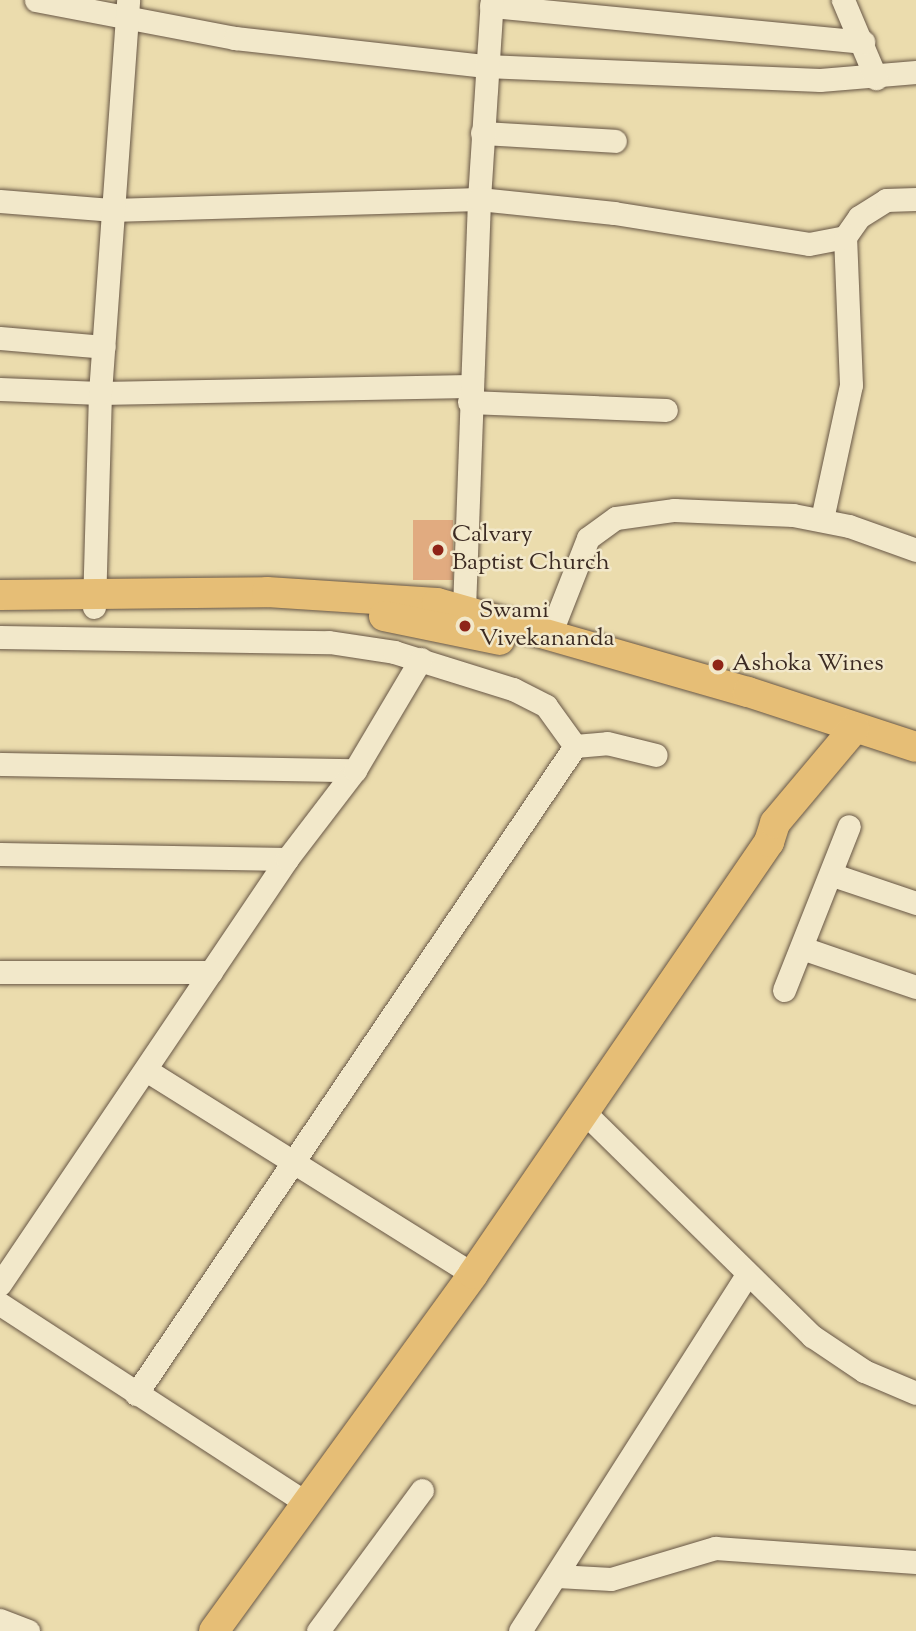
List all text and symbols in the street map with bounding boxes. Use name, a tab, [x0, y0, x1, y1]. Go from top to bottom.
place label: Calvary Baptist Church	[452, 522, 610, 578]
marker: Calvary Baptist Church	[430, 542, 446, 558]
place label: Swami Vivekananda	[479, 598, 615, 654]
marker: Swami Vivekananda	[457, 618, 473, 634]
place label: Ashoka Wines	[732, 651, 884, 679]
marker: Ashoka Wines	[710, 657, 726, 673]

